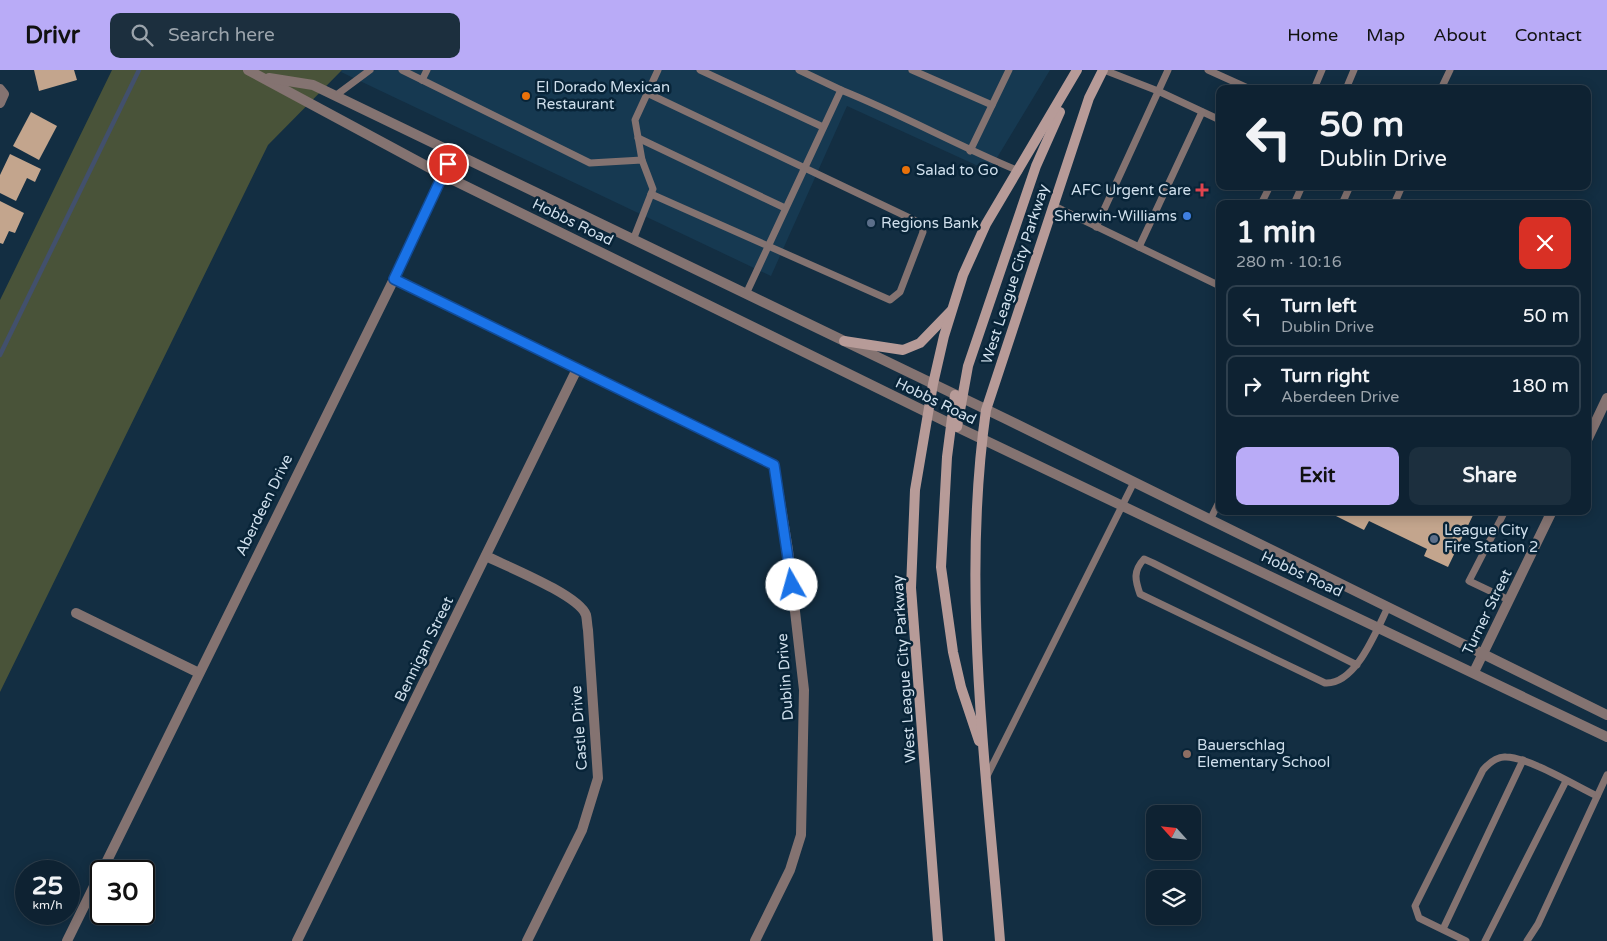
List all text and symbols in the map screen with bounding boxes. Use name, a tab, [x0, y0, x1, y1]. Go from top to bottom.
search box	[110, 13, 460, 58]
text: Drivr	[25, 21, 80, 50]
icon: search	[128, 21, 156, 49]
text: Search here	[168, 24, 275, 46]
text: Home	[1287, 24, 1338, 46]
text: Map	[1366, 24, 1405, 46]
text: About	[1433, 24, 1487, 46]
text: Contact	[1515, 24, 1582, 46]
place label: El Dorado Mexican Restaurant	[536, 78, 670, 113]
marker: El Dorado Mexican Restaurant	[520, 90, 532, 102]
text: 50 m	[1319, 104, 1404, 146]
icon: left	[1236, 105, 1301, 170]
pin	[427, 143, 469, 185]
text: Dublin Drive	[1319, 146, 1447, 172]
icon: arrive	[434, 150, 462, 178]
place label: Salad to Go	[916, 161, 998, 179]
marker: Salad to Go	[900, 164, 912, 176]
place label: AFC Urgent Care	[1071, 181, 1191, 199]
street label: West League City Parkway	[977, 182, 1053, 366]
marker: AFC Urgent Care	[1195, 183, 1209, 197]
street label: Hobbs Road	[530, 195, 616, 249]
place label: Sherwin-Williams	[1054, 207, 1177, 225]
marker: Sherwin-Williams	[1181, 210, 1193, 222]
place label: Regions Bank	[881, 214, 979, 232]
text: 1 min	[1236, 214, 1316, 251]
marker: Regions Bank	[865, 217, 877, 229]
button: close	[1519, 217, 1571, 269]
text: 280 m · 10:16	[1236, 252, 1342, 272]
text: Turn left	[1281, 295, 1357, 317]
icon: left	[1238, 302, 1266, 330]
text: 50 m	[1523, 305, 1569, 327]
text: Dublin Drive	[1281, 317, 1374, 337]
text: Turn right	[1281, 365, 1369, 387]
icon: right	[1238, 372, 1266, 400]
street label: Hobbs Road	[893, 374, 979, 428]
text: 180 m	[1511, 375, 1569, 397]
text: Aberdeen Drive	[1281, 387, 1399, 407]
button: Exit	[1236, 447, 1399, 505]
button: Share	[1409, 447, 1571, 505]
street label: Aberdeen Drive	[232, 451, 296, 559]
place label: League City Fire Station 2	[1444, 521, 1539, 556]
marker: League City Fire Station 2	[1428, 533, 1440, 545]
street label: Hobbs Road	[1258, 547, 1346, 601]
position arrow	[765, 558, 817, 610]
street label: Turner Street	[1458, 566, 1516, 658]
street label: West League City Parkway	[888, 574, 920, 764]
street label: Bennigan Street	[391, 593, 457, 704]
street label: Dublin Drive	[773, 633, 797, 721]
street label: Castle Drive	[567, 685, 591, 771]
place label: Bauerschlag Elementary School	[1197, 736, 1330, 771]
marker: Bauerschlag Elementary School	[1181, 748, 1193, 760]
north arrow	[1146, 805, 1201, 860]
map controls	[1146, 805, 1201, 925]
speed limit sign: 30	[90, 860, 155, 925]
button: layers	[1146, 870, 1201, 925]
text: 25	[32, 871, 63, 901]
text: km/h	[32, 898, 63, 912]

